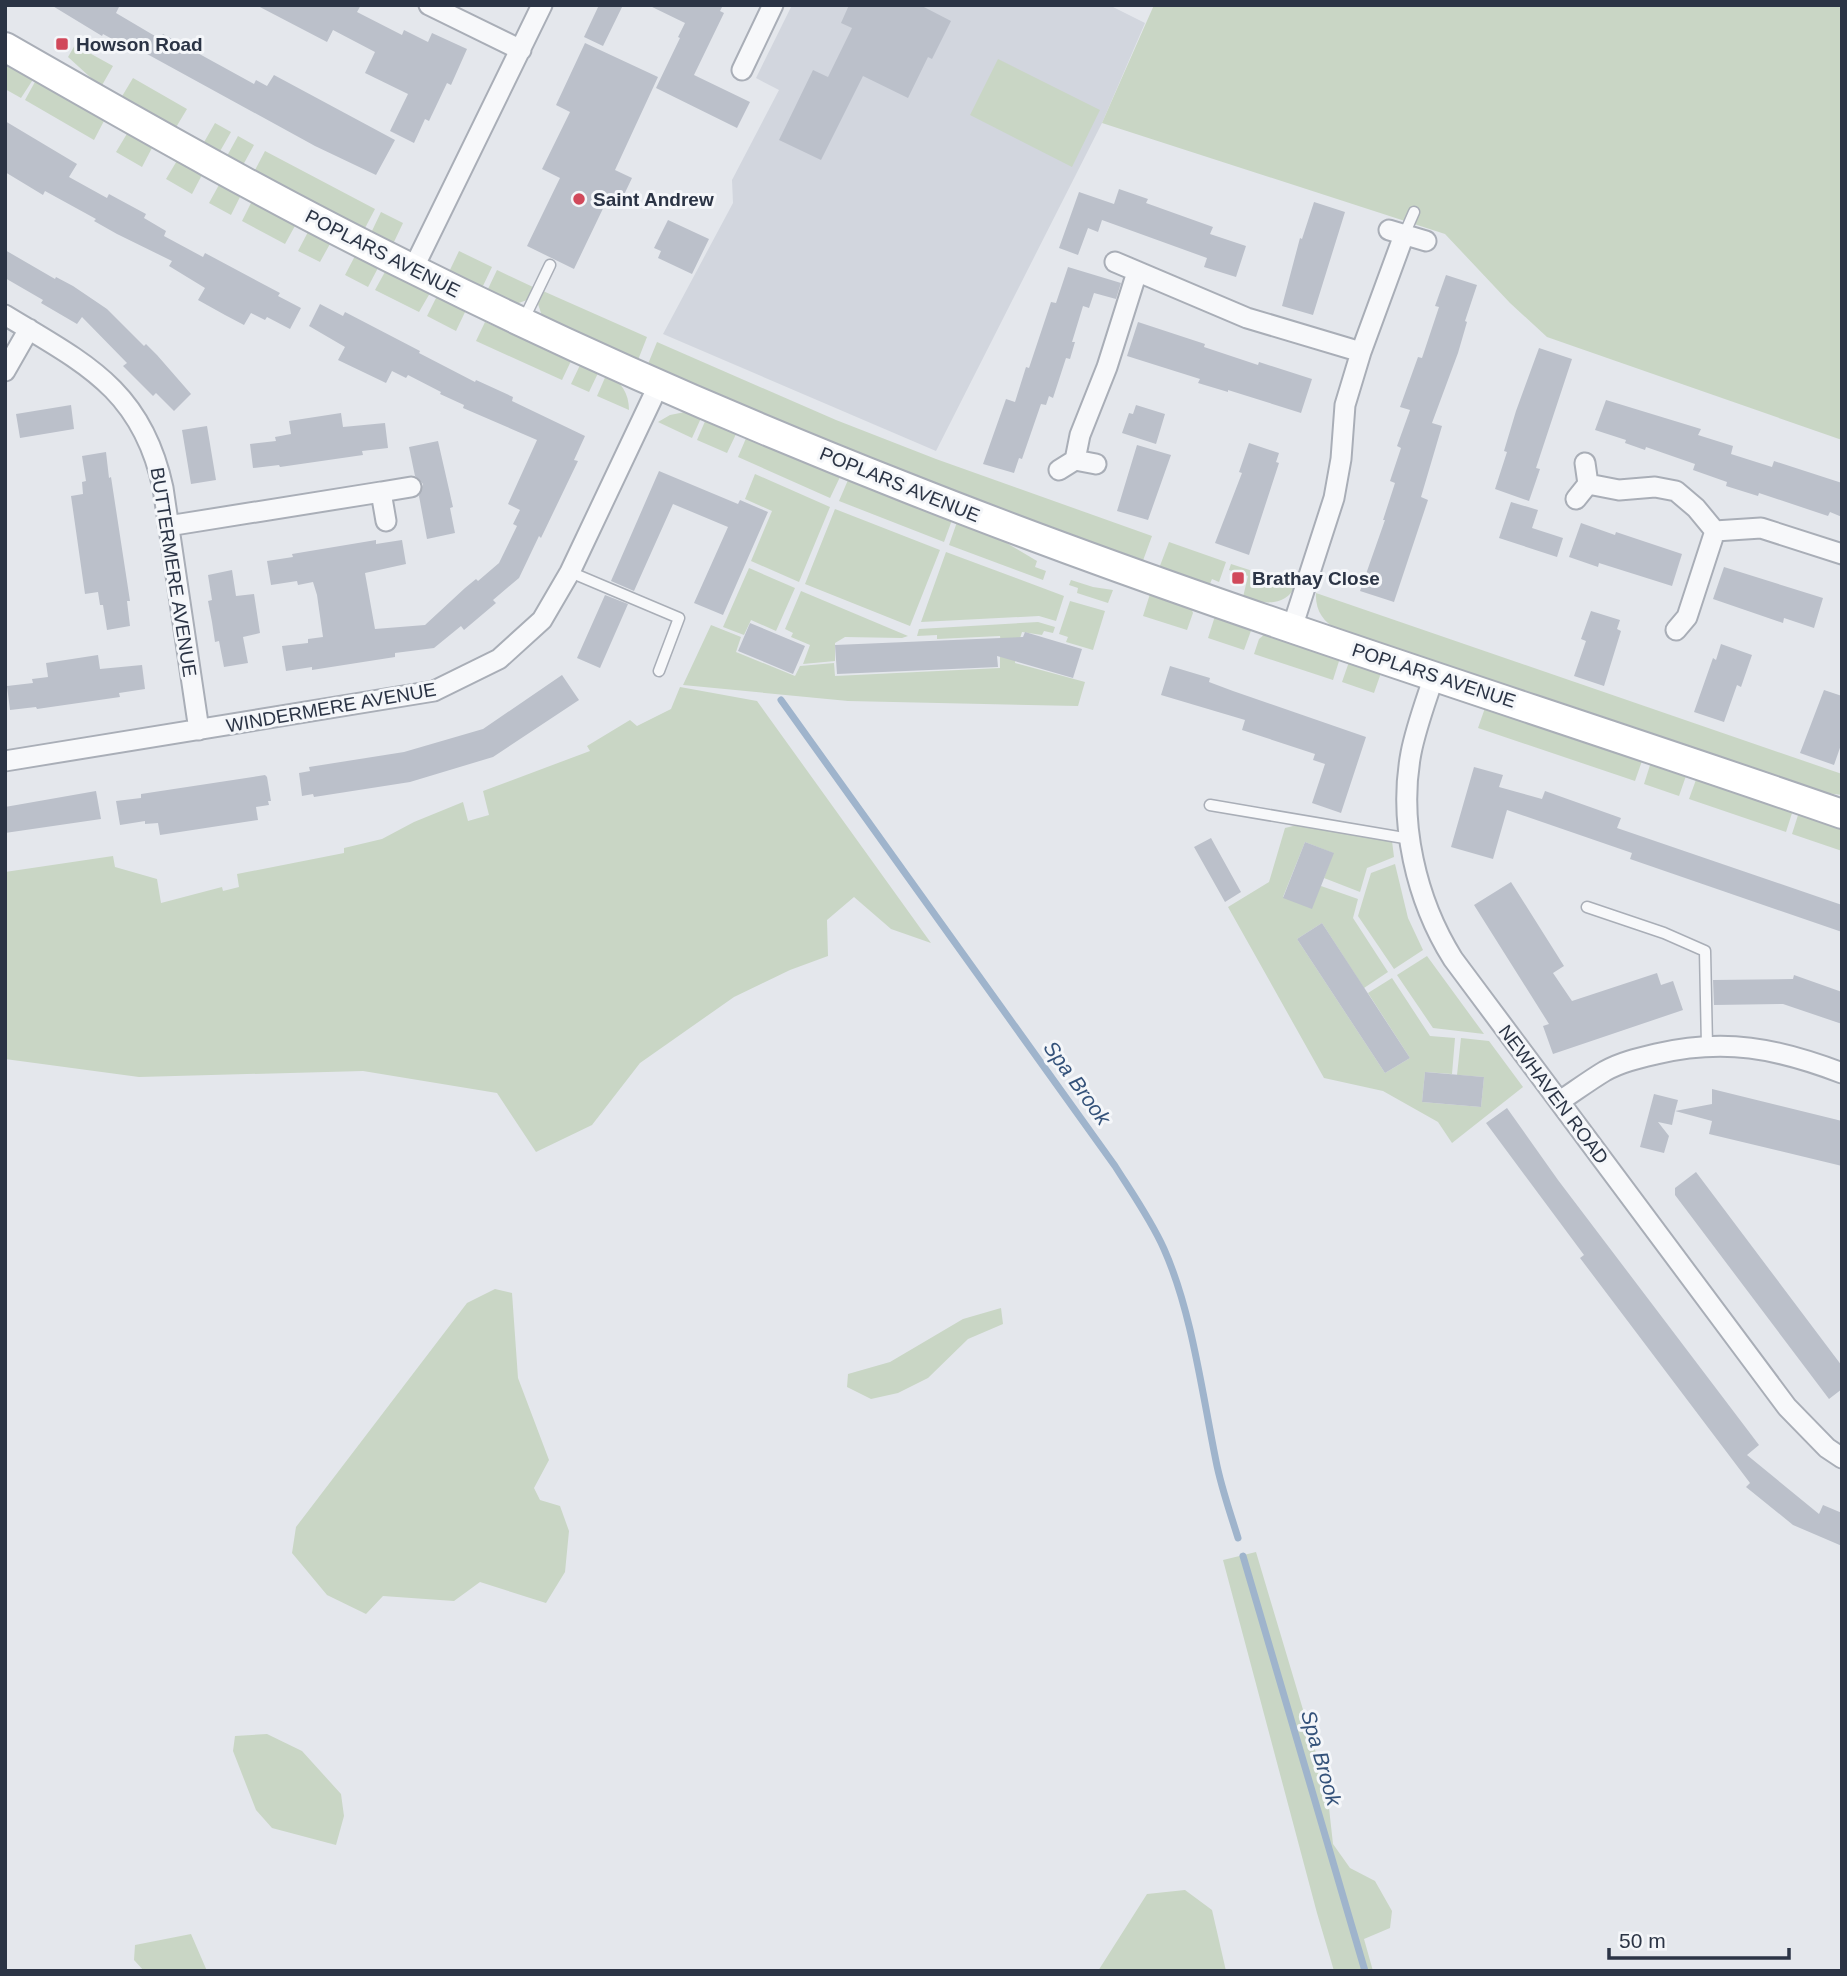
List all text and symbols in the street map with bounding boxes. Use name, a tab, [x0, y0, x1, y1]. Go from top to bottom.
place label: Howson Road	[76, 34, 203, 55]
marker: Howson Road	[54, 36, 70, 52]
place label: Saint Andrew	[593, 189, 714, 210]
marker: Saint Andrew	[571, 191, 587, 207]
street label: POPLARS AVENUE	[302, 205, 464, 302]
street label: POPLARS AVENUE	[817, 443, 983, 526]
street label: BUTTERMERE AVENUE	[147, 466, 200, 678]
place label: Brathay Close	[1252, 568, 1380, 589]
marker: Brathay Close	[1230, 570, 1246, 586]
street label: POPLARS AVENUE	[1349, 639, 1518, 712]
street label: WINDERMERE AVENUE	[224, 679, 438, 736]
street label: NEWHAVEN ROAD	[1494, 1021, 1613, 1168]
water label: Spa Brook	[1039, 1036, 1116, 1130]
water label: Spa Brook	[1297, 1708, 1346, 1810]
scale bar	[1609, 1916, 1789, 1960]
text: 50 m	[1619, 1929, 1666, 1952]

